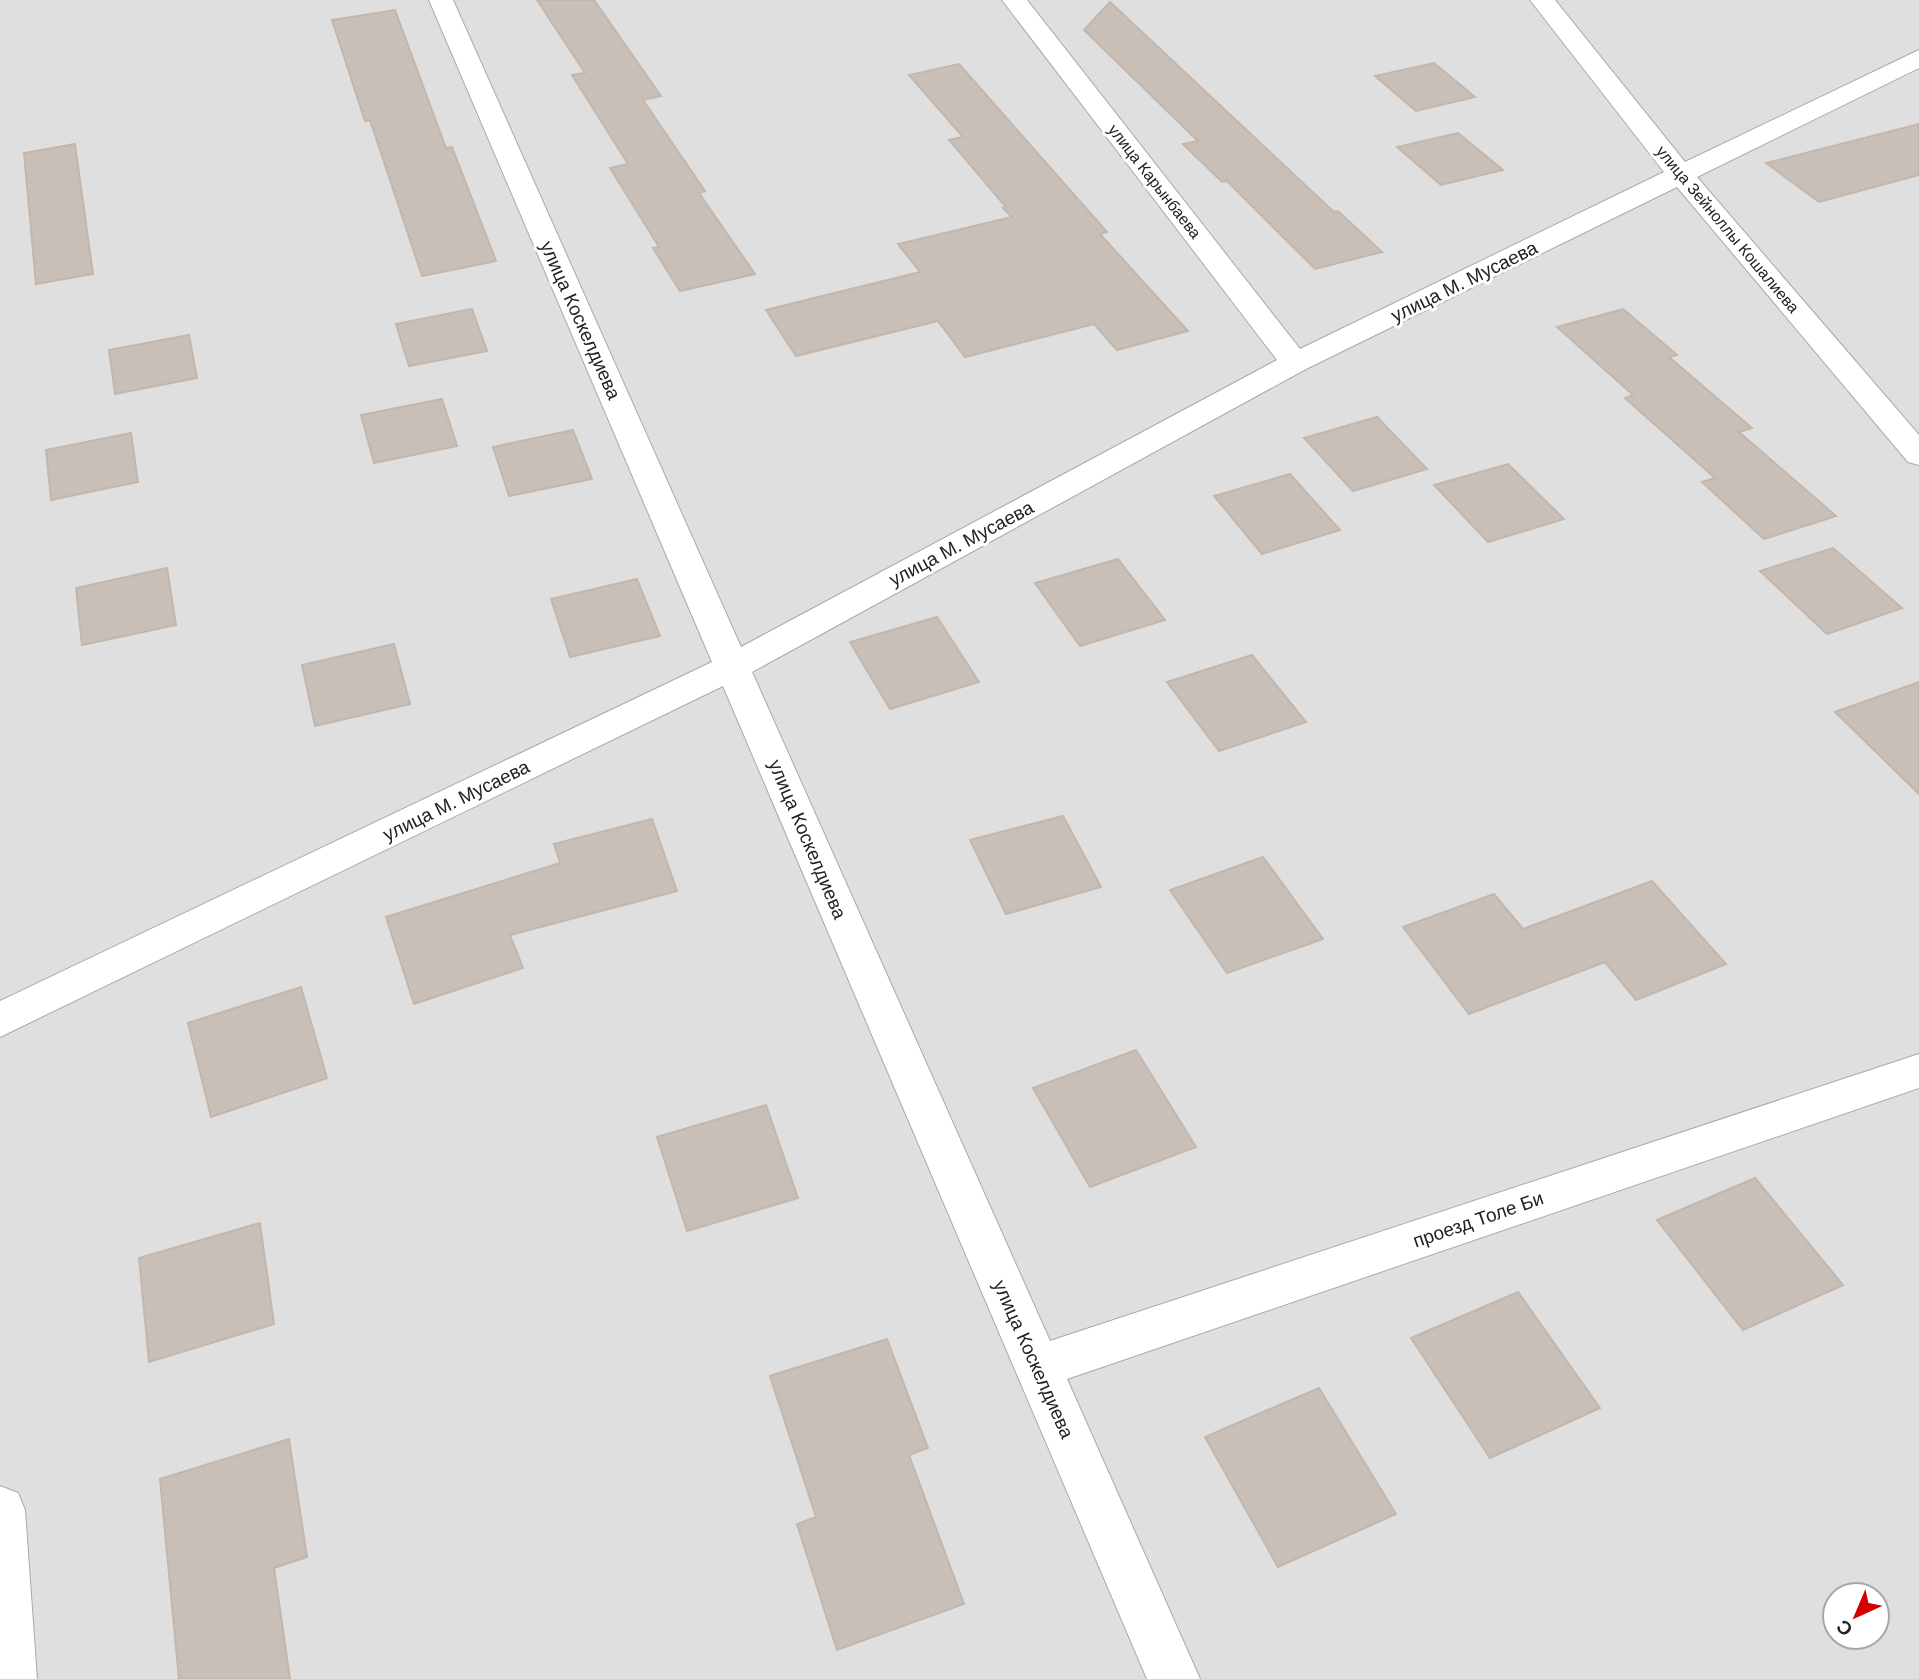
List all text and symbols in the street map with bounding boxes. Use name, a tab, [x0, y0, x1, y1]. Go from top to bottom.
street label: улица Карынбаева	[1105, 121, 1204, 242]
street label: улица Зейноллы Кошалиева	[1653, 143, 1802, 316]
street label: улица М. Мусаева	[1388, 237, 1541, 326]
street label: улица Коскелдиева	[536, 238, 625, 403]
street label: улица М. Мусаева	[886, 496, 1037, 590]
street label: улица М. Мусаева	[380, 756, 533, 845]
street label: улица Коскелдиева	[764, 756, 851, 922]
street label: проезд Толе Би	[1410, 1187, 1546, 1252]
street label: улица Коскелдиева	[989, 1277, 1078, 1442]
north arrow	[1821, 1581, 1891, 1651]
text: С	[1832, 1615, 1857, 1640]

